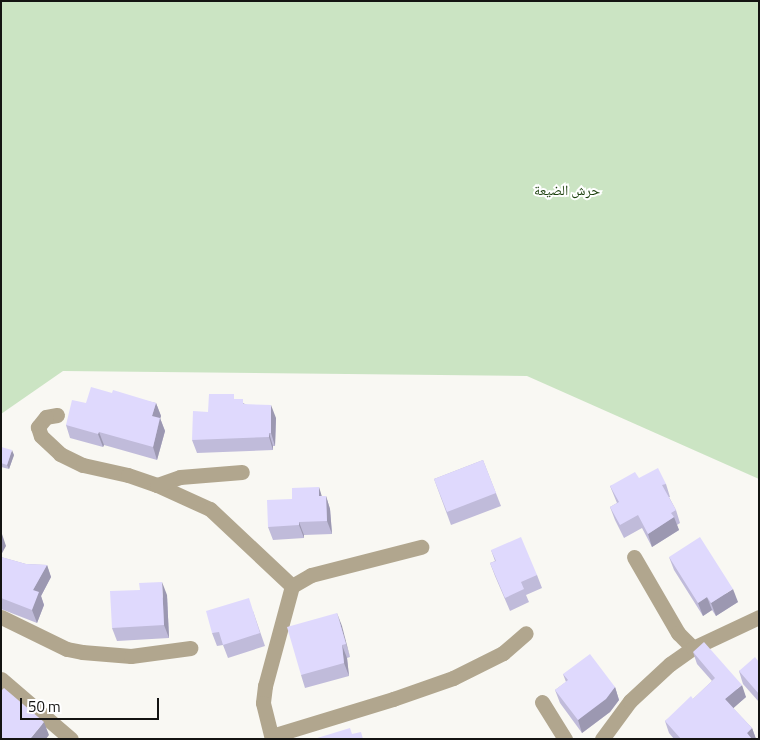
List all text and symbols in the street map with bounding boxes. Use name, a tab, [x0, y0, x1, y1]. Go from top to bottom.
park label: حرش الضيعة	[534, 182, 600, 198]
scale bar	[22, 688, 161, 720]
text: 50 m	[28, 695, 61, 718]

